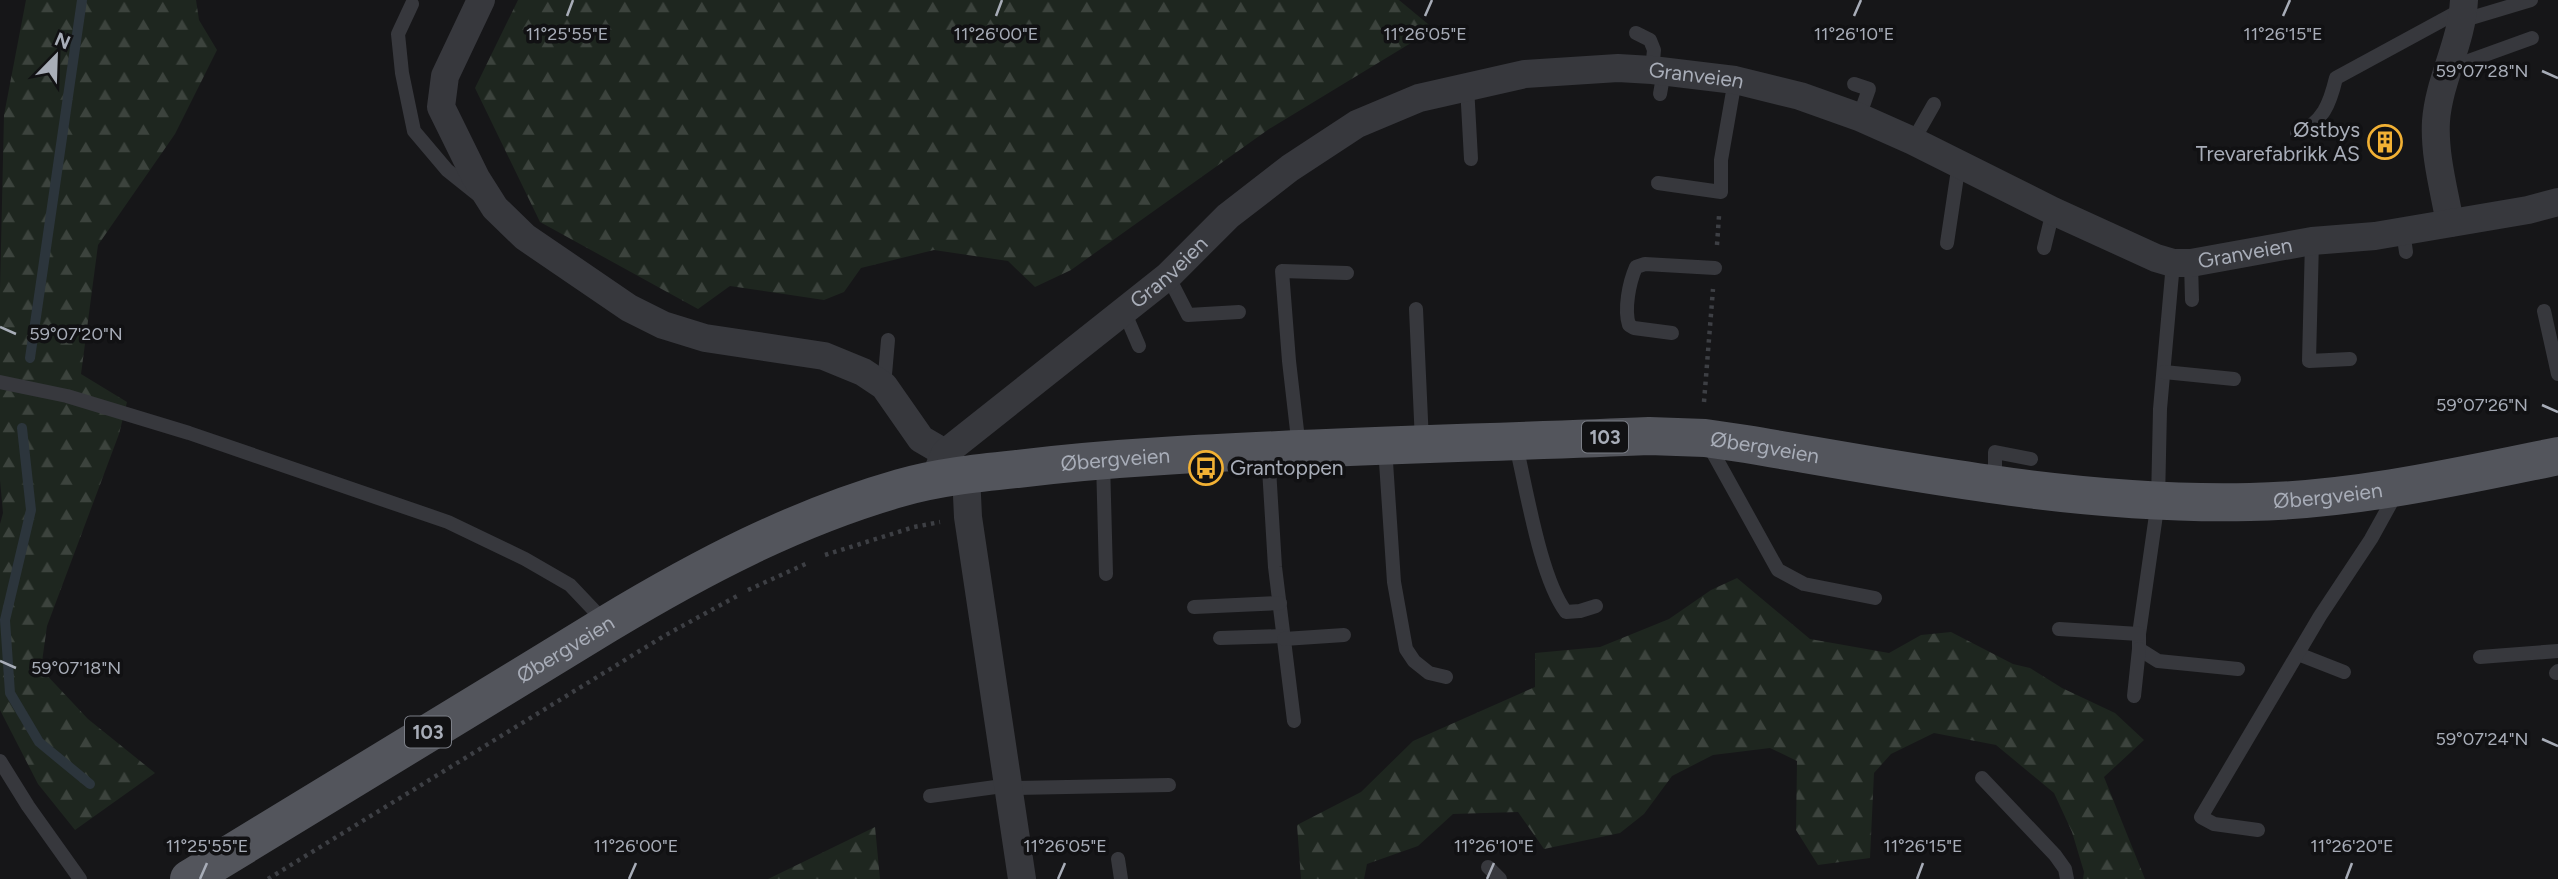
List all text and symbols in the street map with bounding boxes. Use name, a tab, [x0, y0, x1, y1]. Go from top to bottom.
north arrow	[21, 21, 91, 91]
text: 11°25'55"E	[526, 23, 608, 45]
text: 11°26'00"E	[954, 23, 1038, 45]
text: 11°26'05"E	[1383, 23, 1467, 45]
text: 11°26'10"E	[1814, 23, 1894, 45]
text: 11°26'15"E	[2243, 23, 2323, 45]
text: N	[51, 27, 74, 54]
street label: Granveien	[1647, 57, 1747, 94]
text: 59°07'28"N	[2436, 60, 2528, 82]
place label: Østbys Trevarefabrikk AS	[2196, 117, 2360, 166]
building icon: Østbys Trevarefabrikk AS	[2366, 123, 2404, 161]
street label: Granveien	[1125, 231, 1212, 313]
street label: Granveien	[2196, 232, 2294, 274]
text: 59°07'20"N	[29, 323, 123, 345]
text: 59°07'26"N	[2436, 394, 2528, 416]
road number: 103	[1582, 422, 1628, 452]
street label: Øbergveien	[1709, 426, 1821, 468]
street label: Øbergveien	[1059, 443, 1171, 476]
bus stop icon: Grantoppen	[1187, 449, 1225, 487]
place label: Grantoppen	[1230, 455, 1344, 480]
street label: Øbergveien	[2272, 477, 2384, 513]
street label: Øbergveien	[512, 610, 619, 688]
text: 59°07'18"N	[31, 657, 121, 679]
road number: 103	[405, 716, 451, 748]
text: 59°07'24"N	[2436, 728, 2528, 750]
text: 11°25'55"E	[166, 835, 248, 857]
text: 11°26'00"E	[594, 835, 678, 857]
text: 11°26'05"E	[1023, 835, 1107, 857]
text: 11°26'10"E	[1454, 835, 1534, 857]
text: 11°26'15"E	[1883, 835, 1963, 857]
text: 11°26'20"E	[2310, 835, 2394, 857]

